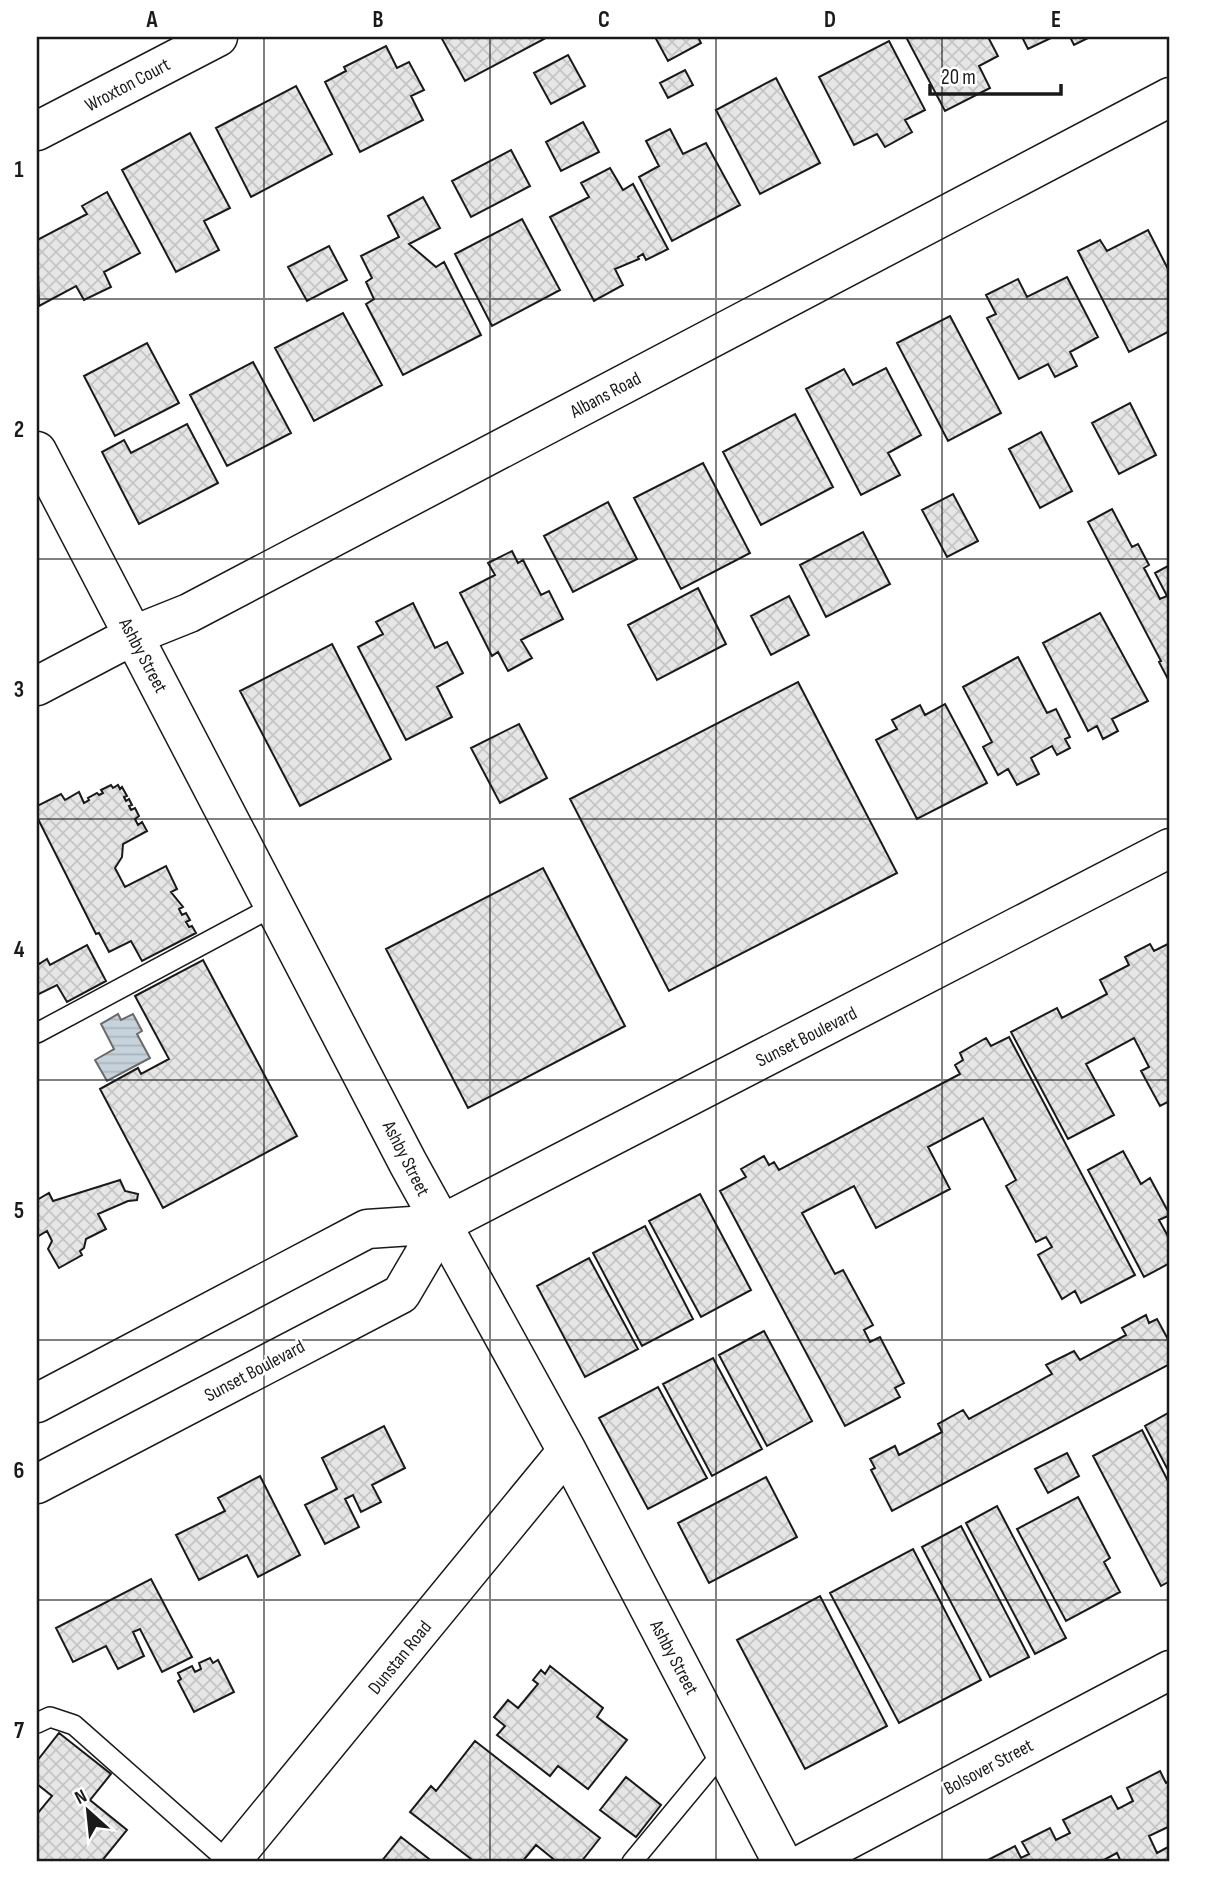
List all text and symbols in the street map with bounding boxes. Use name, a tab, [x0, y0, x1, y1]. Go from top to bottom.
text: A	[146, 6, 159, 34]
text: B	[373, 6, 384, 34]
text: C	[598, 6, 610, 34]
text: D	[824, 6, 836, 34]
text: E	[1051, 6, 1061, 34]
scale bar	[930, 52, 1062, 96]
street label: Wroxton Court	[81, 53, 174, 117]
text: 20 m	[941, 65, 976, 90]
text: 1	[14, 156, 24, 184]
street label: Albans Road	[566, 367, 645, 424]
text: 2	[14, 416, 24, 444]
street label: Ashby Street	[113, 614, 172, 697]
text: 3	[14, 676, 24, 704]
text: 4	[14, 936, 25, 964]
street label: Sunset Boulevard	[752, 1002, 861, 1073]
street label: Ashby Street	[377, 1116, 434, 1200]
text: 5	[14, 1197, 24, 1225]
street label: Sunset Boulevard	[201, 1335, 309, 1407]
text: 6	[14, 1457, 24, 1485]
street label: Dunstan Road	[364, 1616, 437, 1699]
street label: Ashby Street	[644, 1616, 703, 1699]
text: 7	[14, 1717, 24, 1745]
street label: Bolsover Street	[940, 1734, 1037, 1800]
north arrow	[52, 1776, 122, 1846]
text: N	[71, 1785, 91, 1810]

